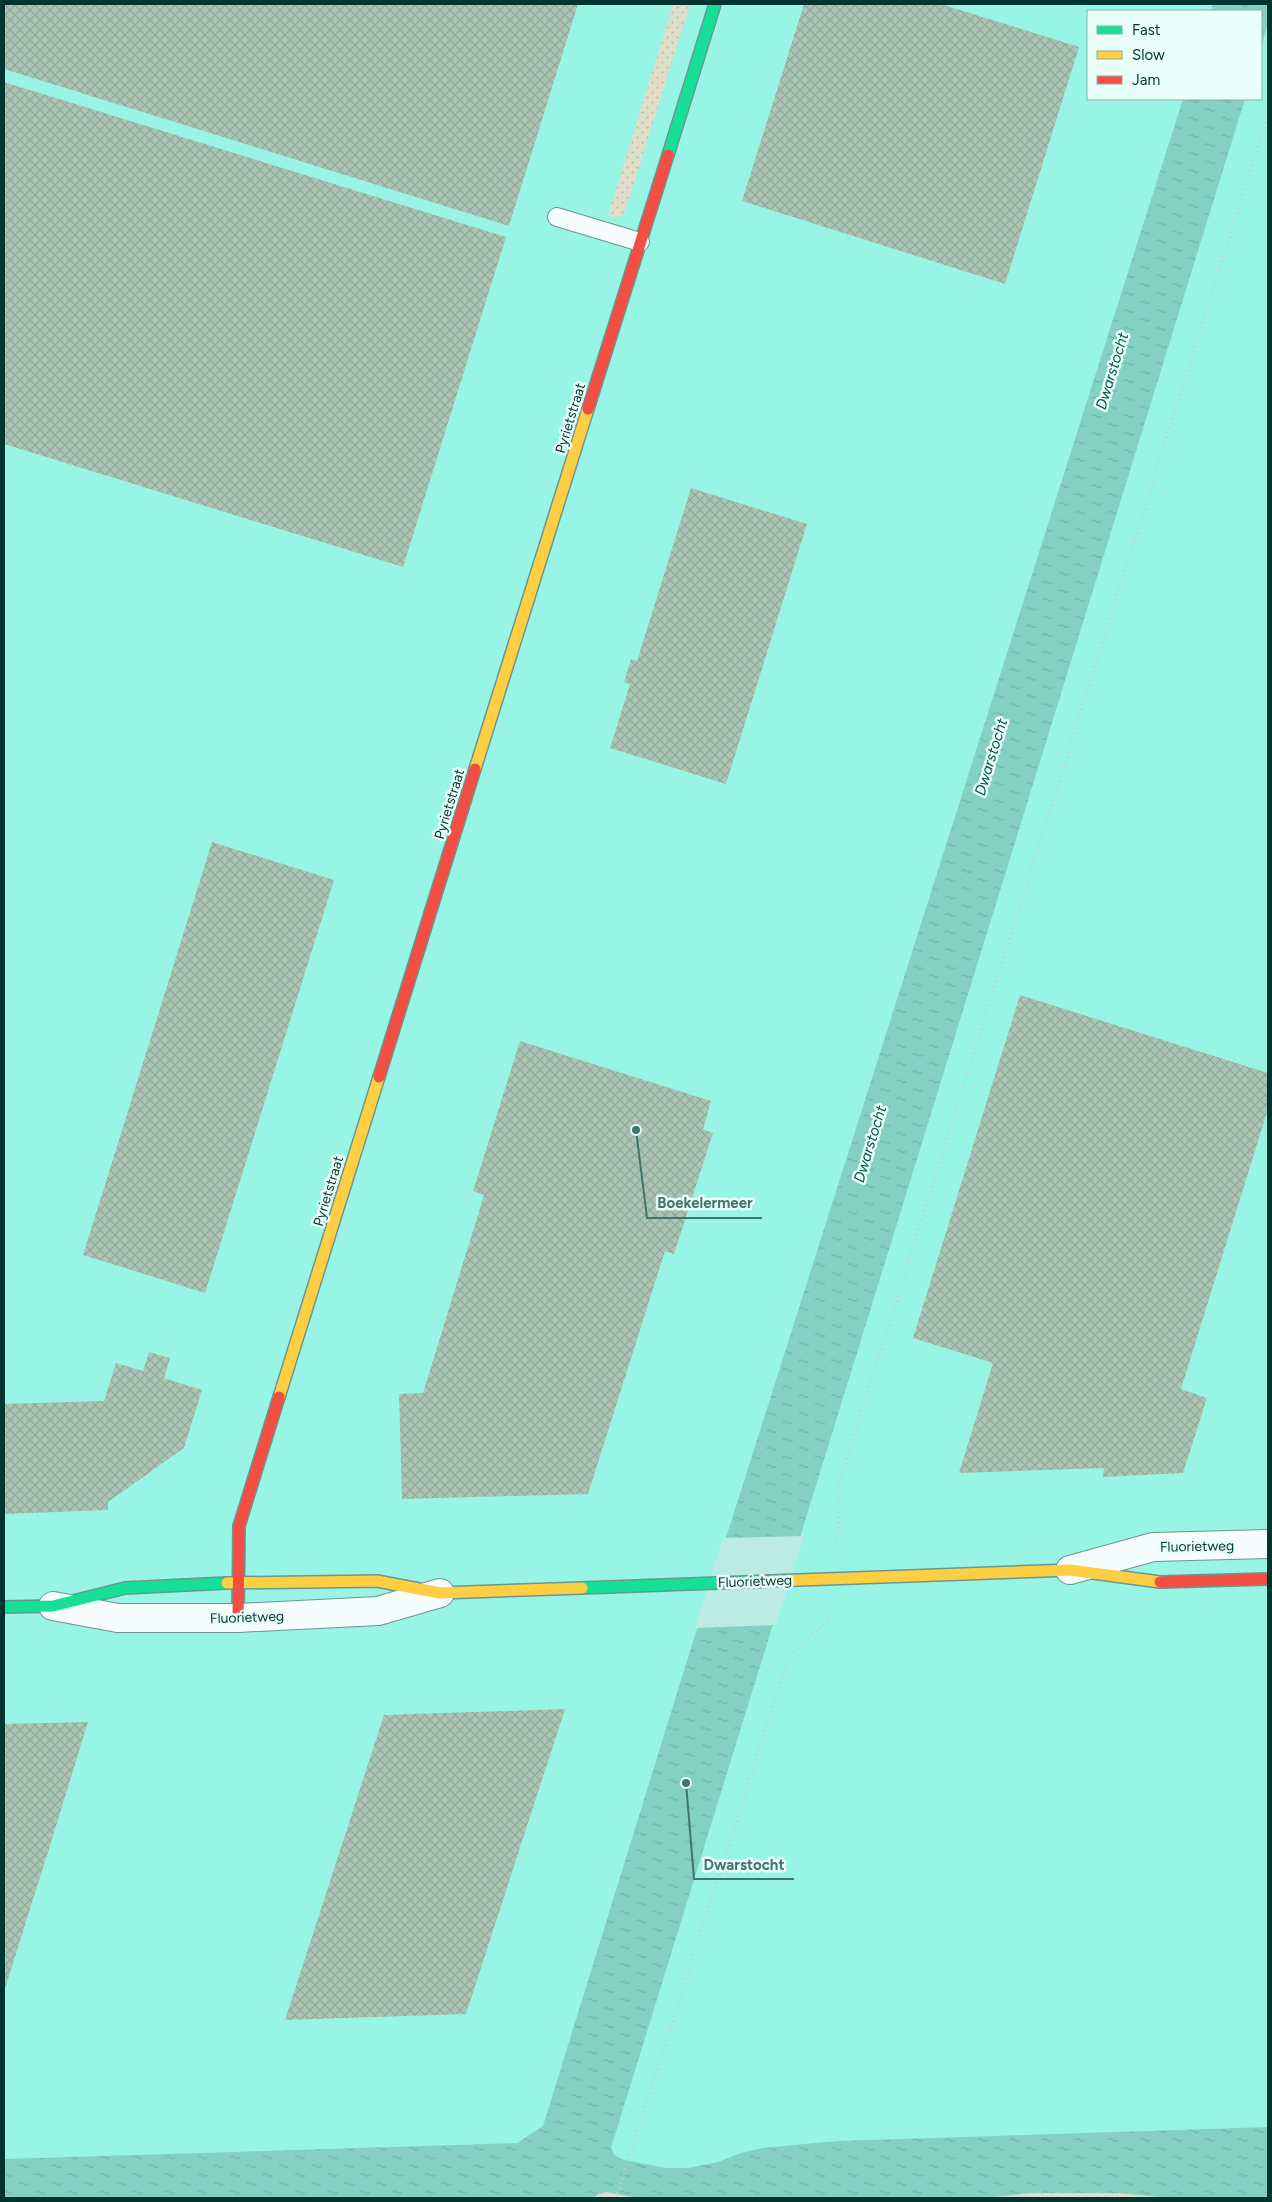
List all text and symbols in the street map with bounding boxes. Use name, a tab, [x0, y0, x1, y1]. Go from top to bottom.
legend	[1087, 10, 1262, 100]
text: Fast	[1132, 21, 1161, 39]
text: Slow	[1132, 46, 1165, 64]
text: Jam	[1132, 71, 1160, 89]
water label: Dwarstocht	[1092, 330, 1132, 412]
street label: Pyrietstraat	[552, 381, 589, 455]
water label: Dwarstocht	[971, 716, 1011, 798]
street label: Pyrietstraat	[431, 767, 468, 841]
water label: Dwarstocht	[850, 1103, 890, 1185]
street label: Pyrietstraat	[310, 1154, 347, 1228]
callout: Boekelermeer	[647, 1188, 762, 1218]
text: Boekelermeer	[657, 1194, 753, 1212]
street label: Fluorietweg	[1160, 1537, 1234, 1556]
street label: Fluorietweg	[718, 1572, 792, 1591]
street label: Fluorietweg	[210, 1608, 284, 1627]
callout: Dwarstocht	[694, 1849, 794, 1879]
text: Dwarstocht	[704, 1856, 784, 1874]

